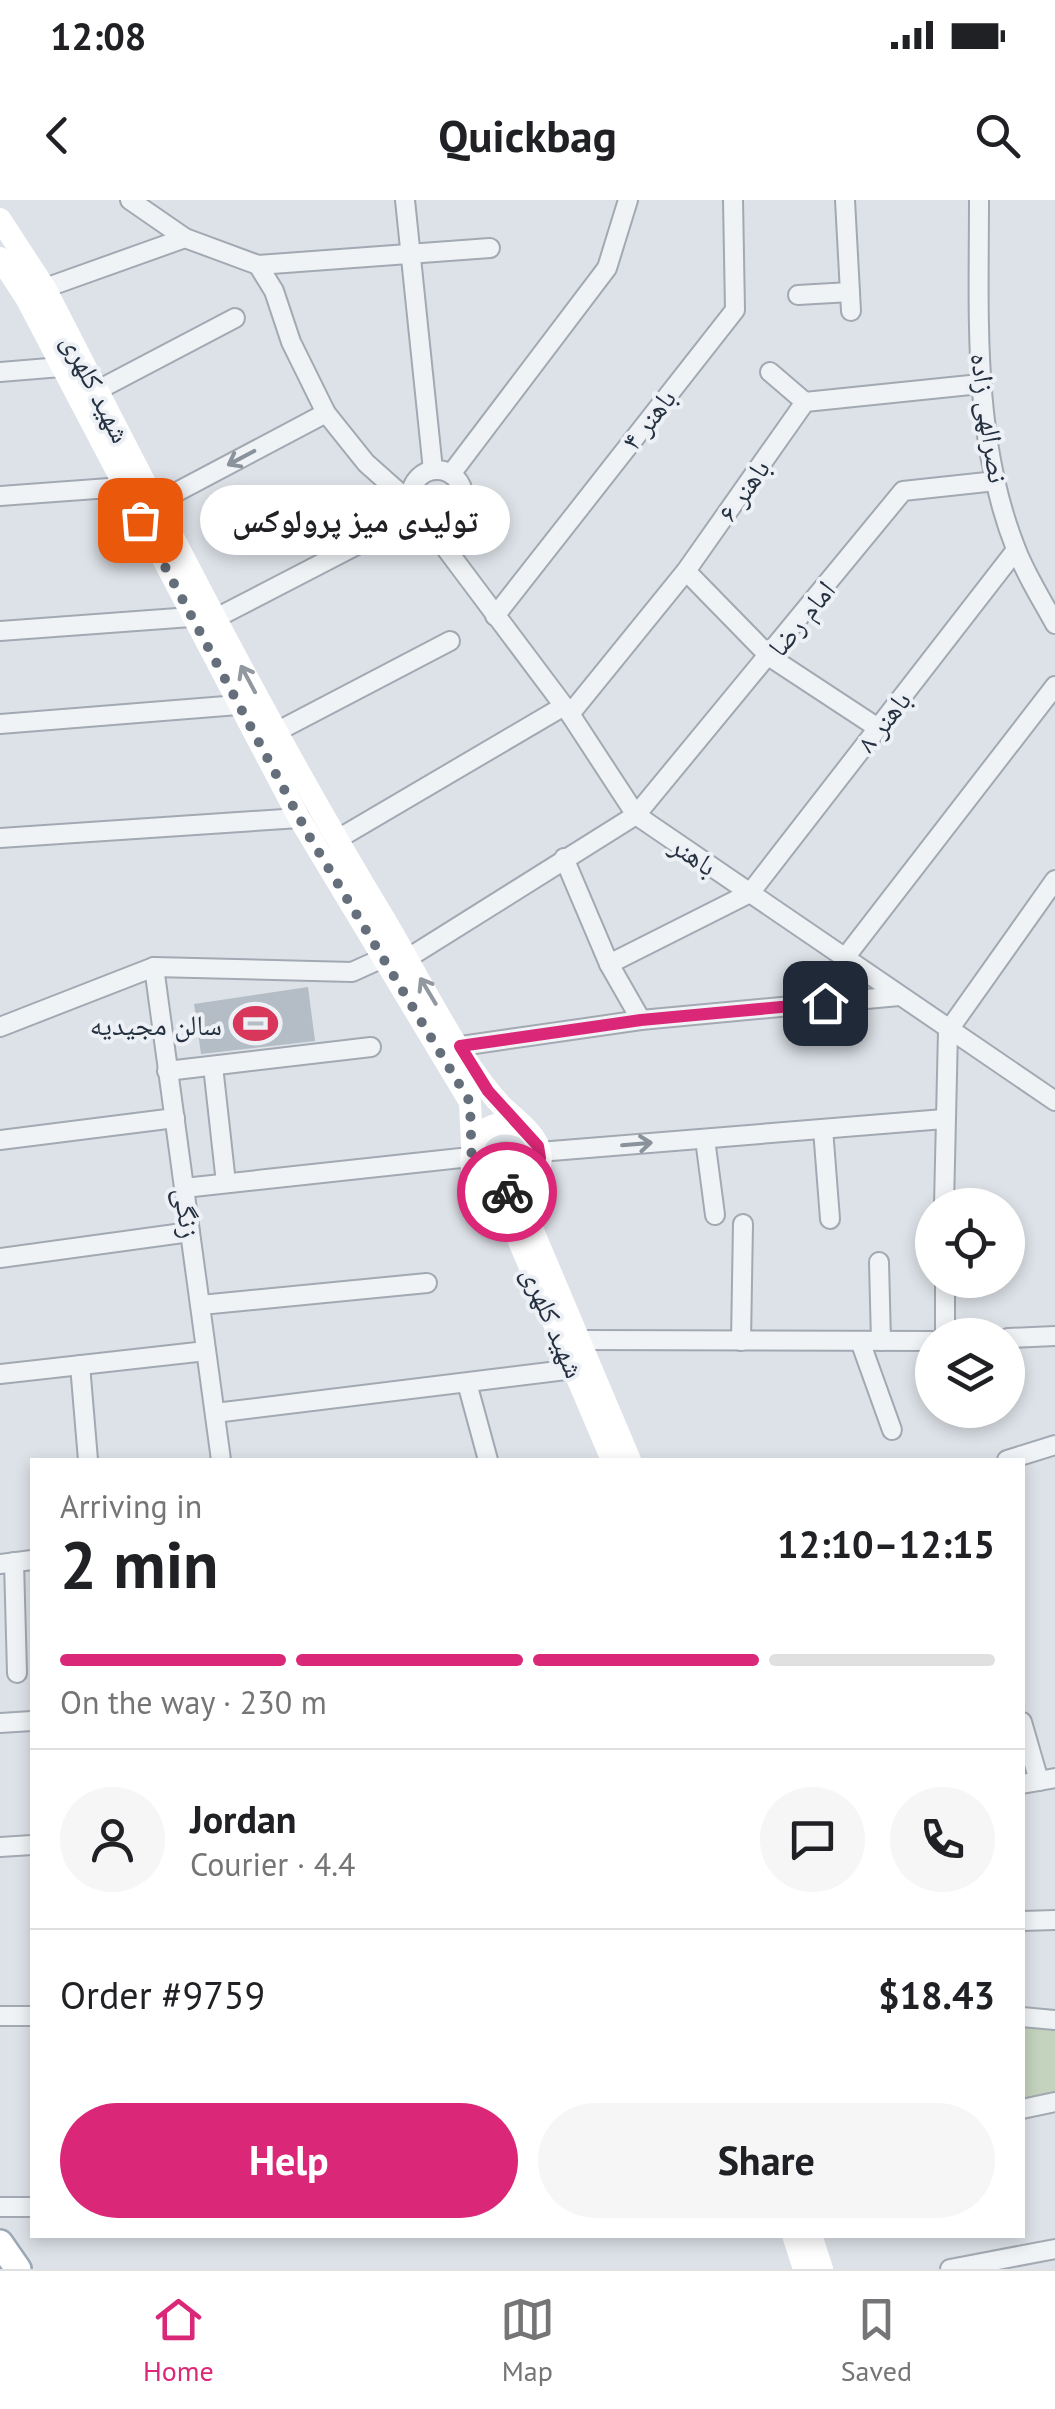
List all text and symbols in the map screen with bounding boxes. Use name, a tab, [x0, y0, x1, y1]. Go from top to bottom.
text: 12:08	[50, 11, 146, 60]
text: Quickbag	[438, 106, 617, 164]
icon: back	[30, 108, 85, 163]
icon: search	[970, 108, 1025, 163]
street label: شهید کلهری	[54, 327, 140, 449]
street label: نصرالهی زاده	[963, 350, 1017, 486]
street label: باهنر ۴	[612, 381, 684, 457]
one-way arrow	[226, 449, 256, 468]
street label: باهنر ۶	[708, 451, 778, 529]
pin	[98, 478, 183, 563]
callout: تولیدی میز پرولوکس	[200, 485, 510, 555]
icon: bag	[113, 493, 168, 548]
text: تولیدی میز پرولوکس	[232, 499, 478, 541]
street label: امام رضا	[759, 572, 844, 664]
one-way arrow	[238, 664, 257, 694]
street label: باهنر ۸	[847, 683, 919, 759]
street label: باهنر	[663, 826, 724, 884]
pin	[783, 961, 868, 1046]
icon: home	[798, 976, 853, 1031]
one-way arrow	[417, 977, 438, 1006]
sports icon: سالن مجیدیه	[231, 1000, 279, 1048]
place label: سالن مجیدیه	[90, 1006, 222, 1043]
one-way arrow	[620, 1135, 652, 1154]
courier	[457, 1142, 557, 1242]
icon: bike	[480, 1165, 535, 1220]
street label: زنگی	[167, 1186, 209, 1240]
map controls	[915, 1188, 1025, 1428]
button: locate	[915, 1188, 1025, 1298]
street label: شهید کلهری	[514, 1261, 594, 1383]
button: layers	[915, 1318, 1025, 1428]
text: Arriving in	[60, 1485, 202, 1527]
text: 12:10–12:15	[777, 1519, 995, 1568]
text: 2 min	[60, 1522, 219, 1606]
text: On the way · 230 m	[60, 1681, 327, 1723]
button: person	[60, 1787, 165, 1892]
button: chat	[760, 1787, 865, 1892]
button: phone	[890, 1787, 995, 1892]
text: Jordan	[190, 1794, 296, 1843]
text: Courier · 4.4	[190, 1843, 356, 1885]
text: Order #9759	[60, 1970, 265, 2019]
text: $18.43	[878, 1970, 995, 2019]
button: Help	[60, 2103, 518, 2218]
button: Share	[538, 2103, 995, 2218]
tab: Home	[143, 2292, 214, 2389]
tab: Map	[500, 2292, 555, 2389]
tab: Saved	[841, 2292, 912, 2389]

